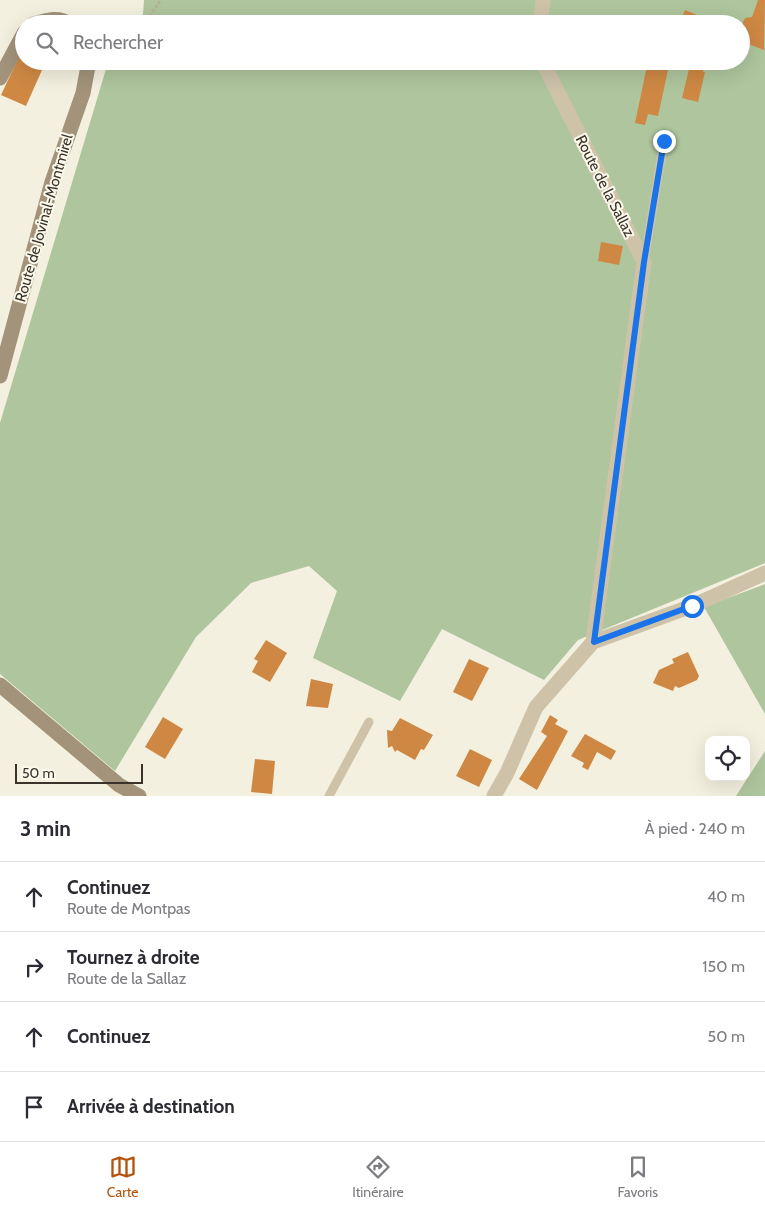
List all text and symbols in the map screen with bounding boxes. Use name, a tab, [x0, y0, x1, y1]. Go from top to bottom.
search box	[15, 15, 750, 70]
icon: search	[33, 29, 61, 57]
text: Rechercher	[73, 31, 163, 54]
route end	[653, 130, 676, 153]
street label: Route de Jovinal-Montmirel	[11, 132, 77, 304]
street label: Route de la Sallaz	[572, 132, 638, 240]
route start	[681, 595, 704, 618]
map controls	[705, 736, 750, 781]
button: locate	[705, 736, 750, 781]
scale bar	[15, 761, 142, 784]
text: 50 m	[22, 764, 55, 782]
text: 3 min	[20, 816, 71, 841]
text: À pied · 240 m	[645, 819, 745, 838]
text: Continuez	[67, 876, 150, 899]
icon: ahead	[20, 883, 48, 911]
text: 40 m	[707, 887, 745, 906]
text: Route de Montpas	[67, 899, 190, 918]
text: Tournez à droite	[67, 946, 200, 969]
icon: right	[20, 953, 48, 981]
text: 150 m	[702, 957, 745, 976]
text: Route de la Sallaz	[67, 969, 186, 988]
icon: ahead	[20, 1023, 48, 1051]
text: Continuez	[67, 1025, 150, 1048]
text: 50 m	[708, 1027, 745, 1046]
icon: arrive	[20, 1093, 48, 1121]
text: Arrivée à destination	[67, 1095, 235, 1118]
tab: Carte	[107, 1153, 138, 1201]
tab: Itinéraire	[352, 1153, 404, 1201]
tab: Favoris	[617, 1153, 658, 1201]

